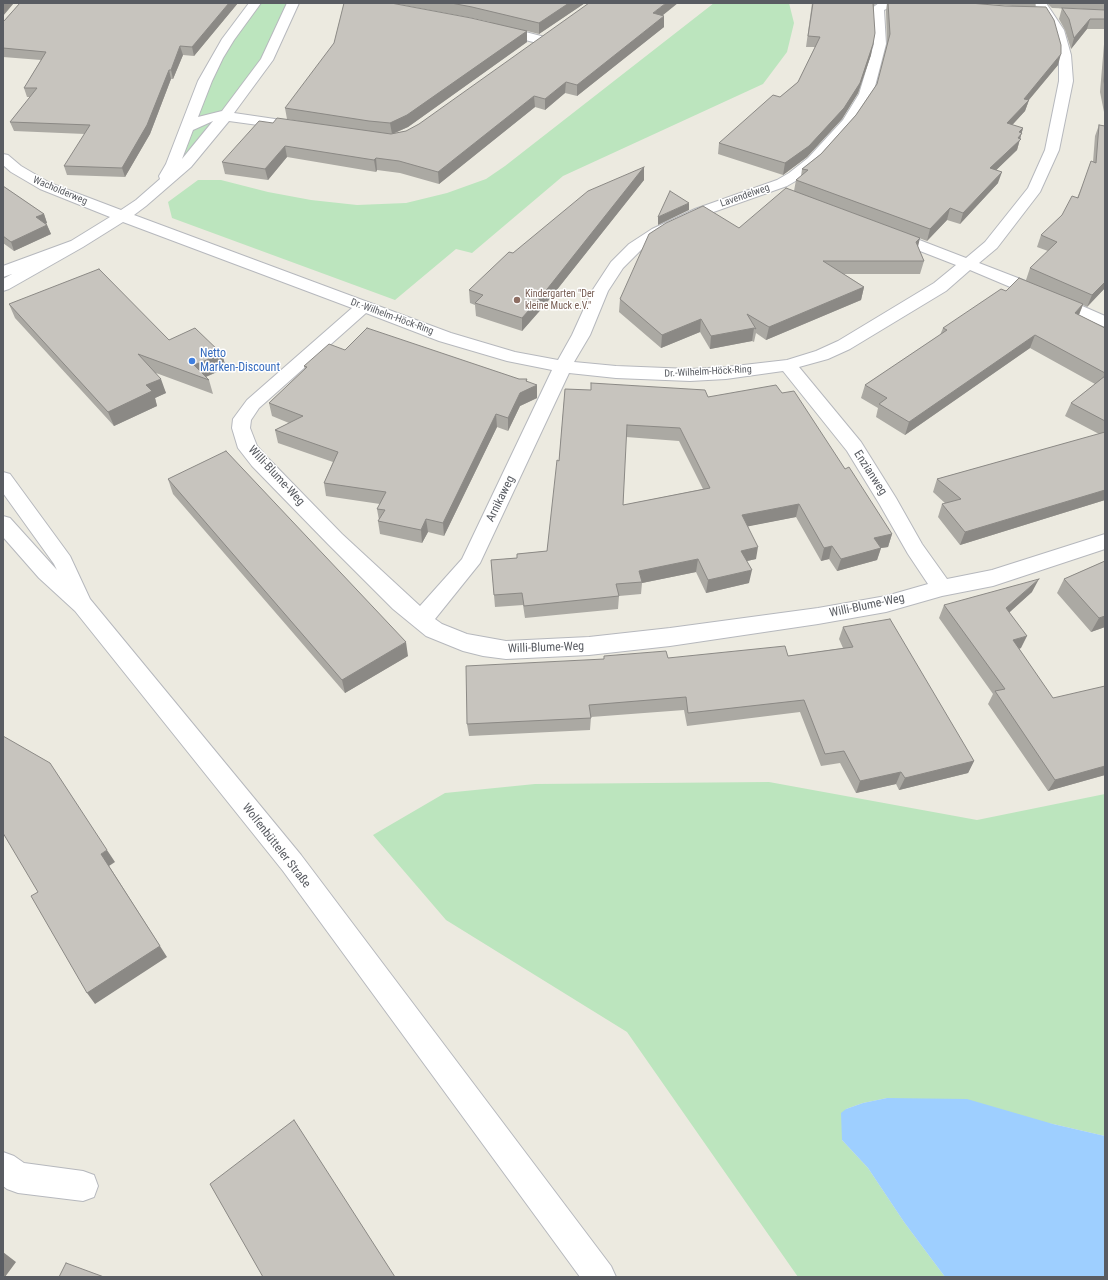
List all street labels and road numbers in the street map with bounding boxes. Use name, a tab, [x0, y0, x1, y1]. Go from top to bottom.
street label: Wacholderweg	[31, 174, 89, 208]
street label: Lavendelweg	[719, 182, 771, 210]
street label: Dr.-Wilhelm-Höck-Ring	[349, 296, 435, 338]
street label: Dr.-Wilhelm-Höck-Ring	[664, 364, 752, 380]
street label: Willi-Blume-Weg	[245, 443, 307, 509]
street label: Enzianweg	[850, 448, 890, 498]
street label: Arnikaweg	[484, 474, 518, 524]
street label: Willi-Blume-Weg	[828, 591, 906, 621]
street label: Willi-Blume-Weg	[508, 639, 584, 657]
street label: Wolfenbütteler Straße	[239, 801, 313, 891]

